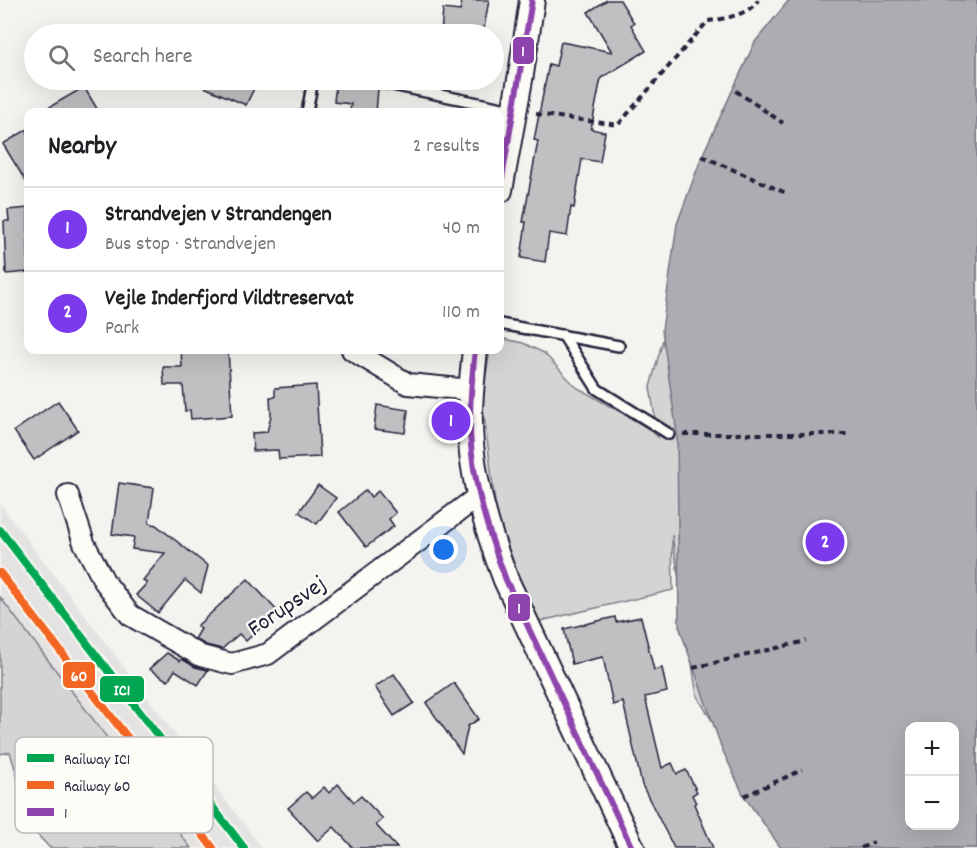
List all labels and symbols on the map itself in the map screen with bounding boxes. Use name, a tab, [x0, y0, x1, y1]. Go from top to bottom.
line badge: 1	[512, 36, 535, 65]
text: 1	[521, 41, 525, 64]
pin: 1	[432, 398, 470, 444]
pin: 2	[806, 520, 844, 564]
your location	[429, 535, 458, 564]
street label: Forupsvej	[241, 569, 334, 646]
line badge: 1	[507, 593, 531, 622]
text: 1	[517, 598, 521, 621]
line badge: 60	[62, 661, 96, 689]
text: 60	[71, 666, 87, 689]
line badge: IC1	[99, 675, 145, 703]
text: IC1	[114, 680, 130, 703]
legend	[15, 737, 213, 833]
text: Railway IC1	[64, 749, 130, 772]
text: Railway 60	[64, 776, 131, 799]
text: 1	[64, 803, 68, 826]

